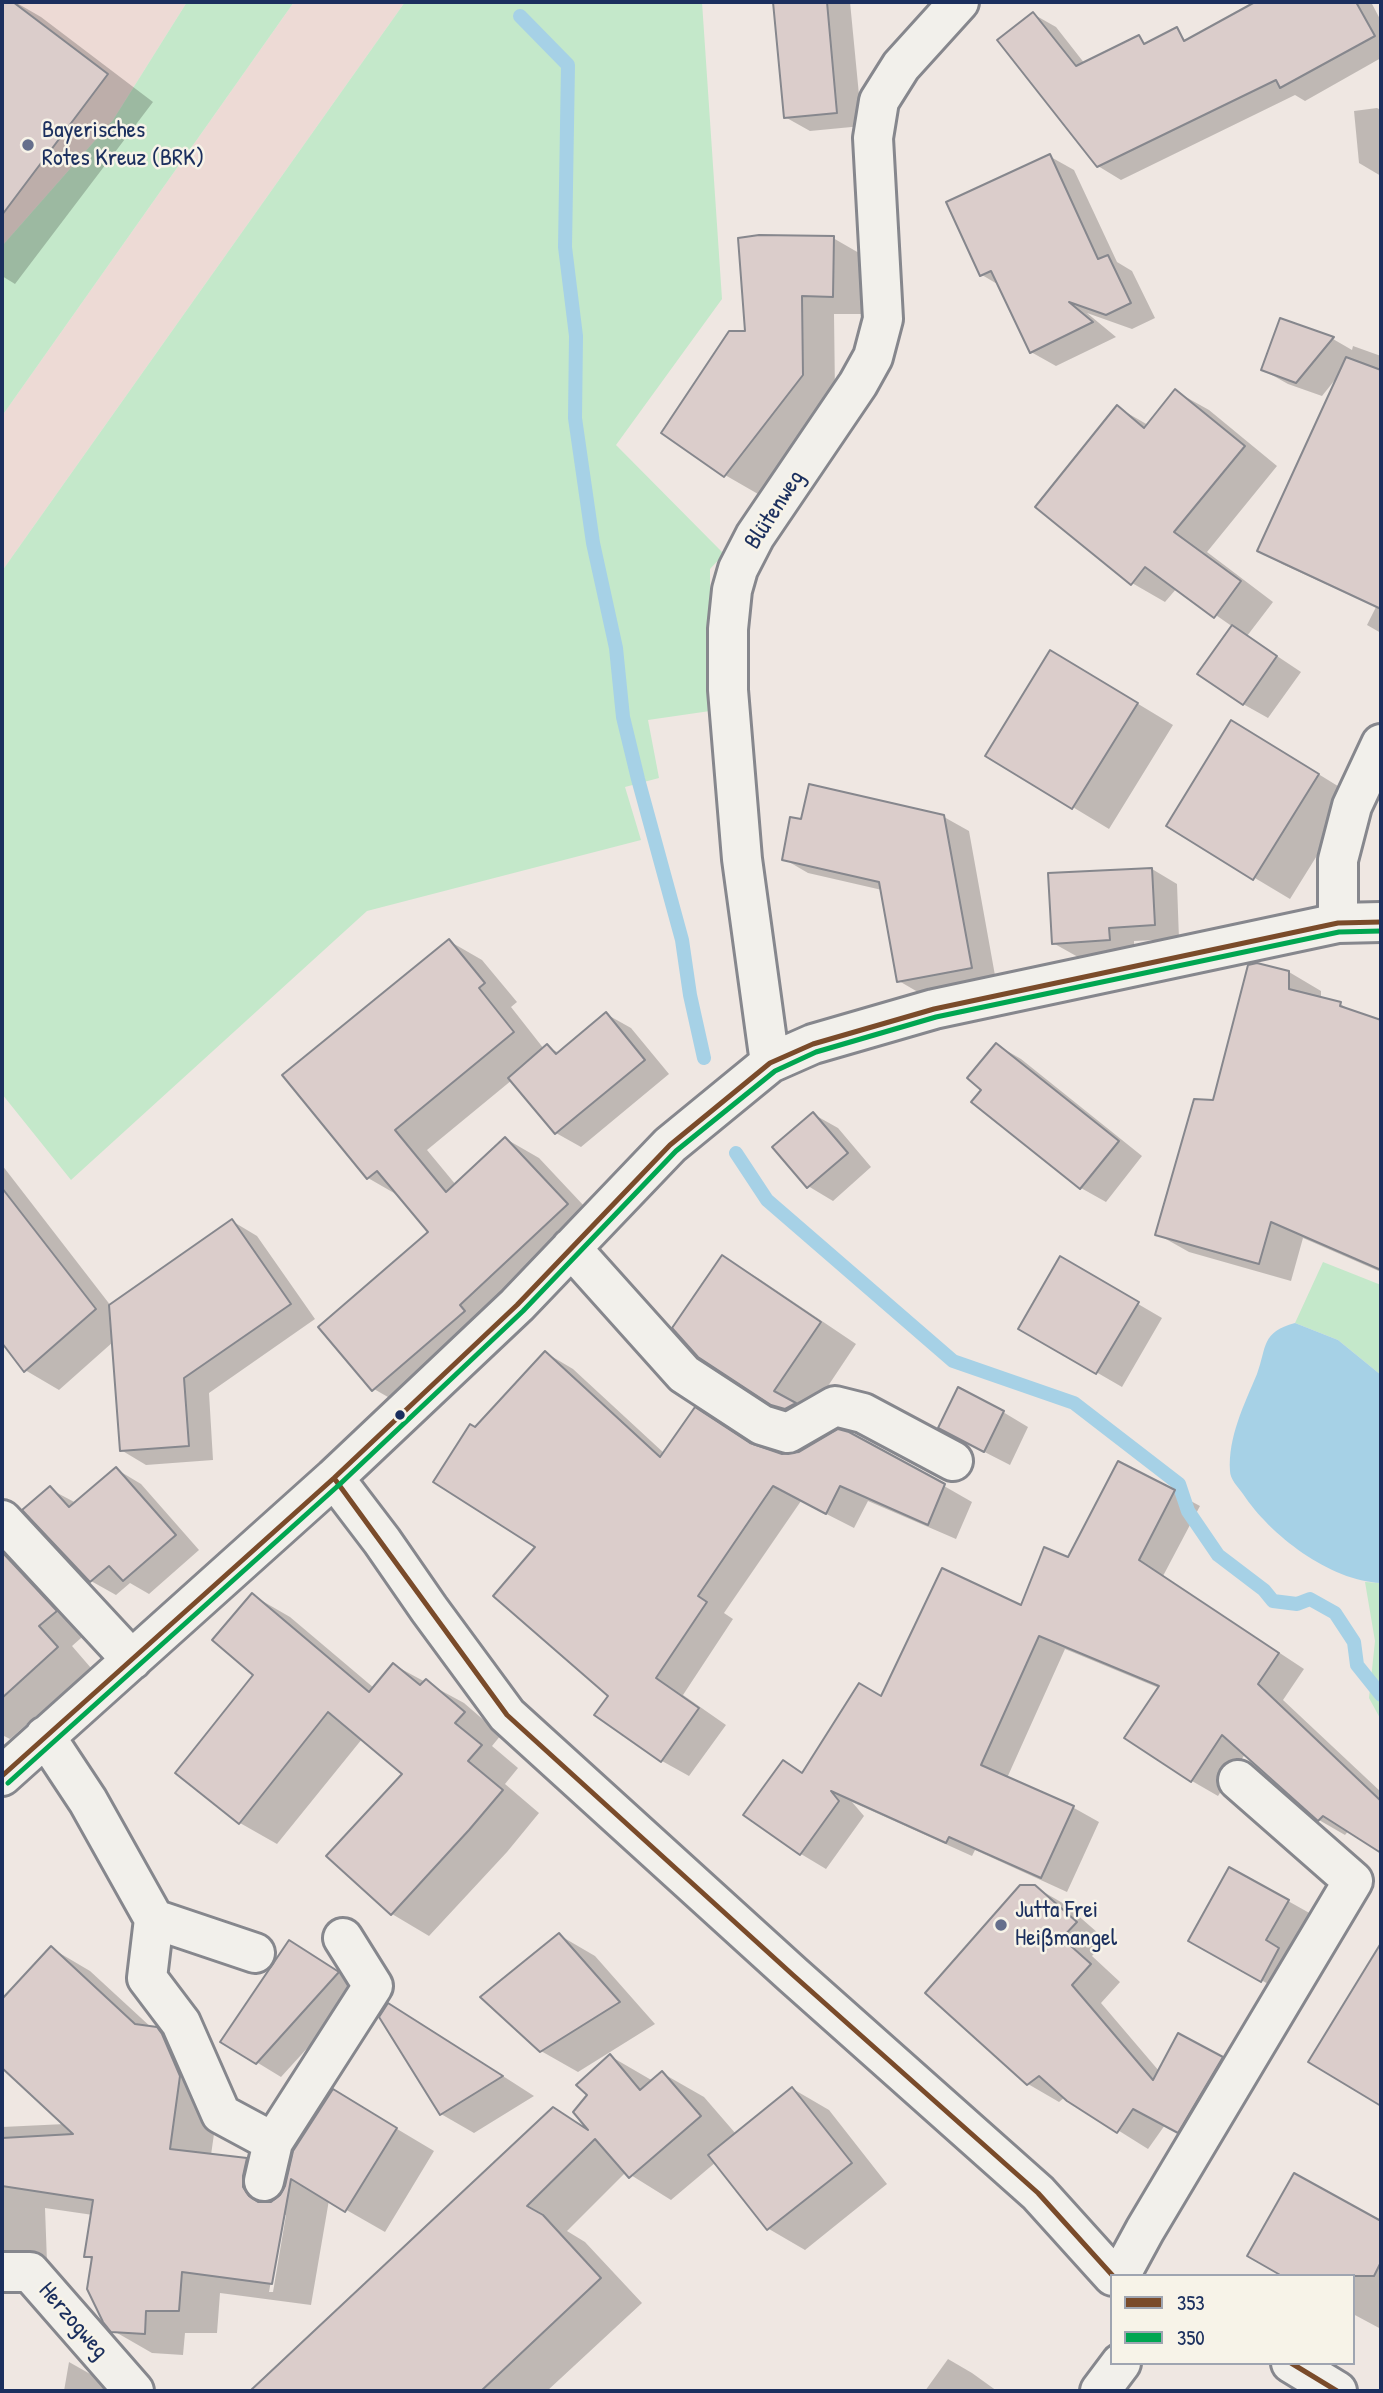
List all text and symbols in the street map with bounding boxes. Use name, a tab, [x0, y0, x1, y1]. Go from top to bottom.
place label: Bayerisches Rotes Kreuz (BRK)	[42, 117, 204, 173]
marker: Bayerisches Rotes Kreuz (BRK)	[20, 137, 36, 153]
street label: Blütenweg	[739, 465, 811, 555]
unlabelled marker	[393, 1408, 407, 1422]
place label: Jutta Frei Heißmangel	[1015, 1897, 1117, 1953]
marker: Jutta Frei Heißmangel	[993, 1917, 1009, 1933]
legend	[1110, 2274, 1355, 2365]
street label: Herzogweg	[32, 2277, 114, 2365]
text: 353	[1177, 2288, 1205, 2317]
text: 350	[1177, 2323, 1205, 2352]

